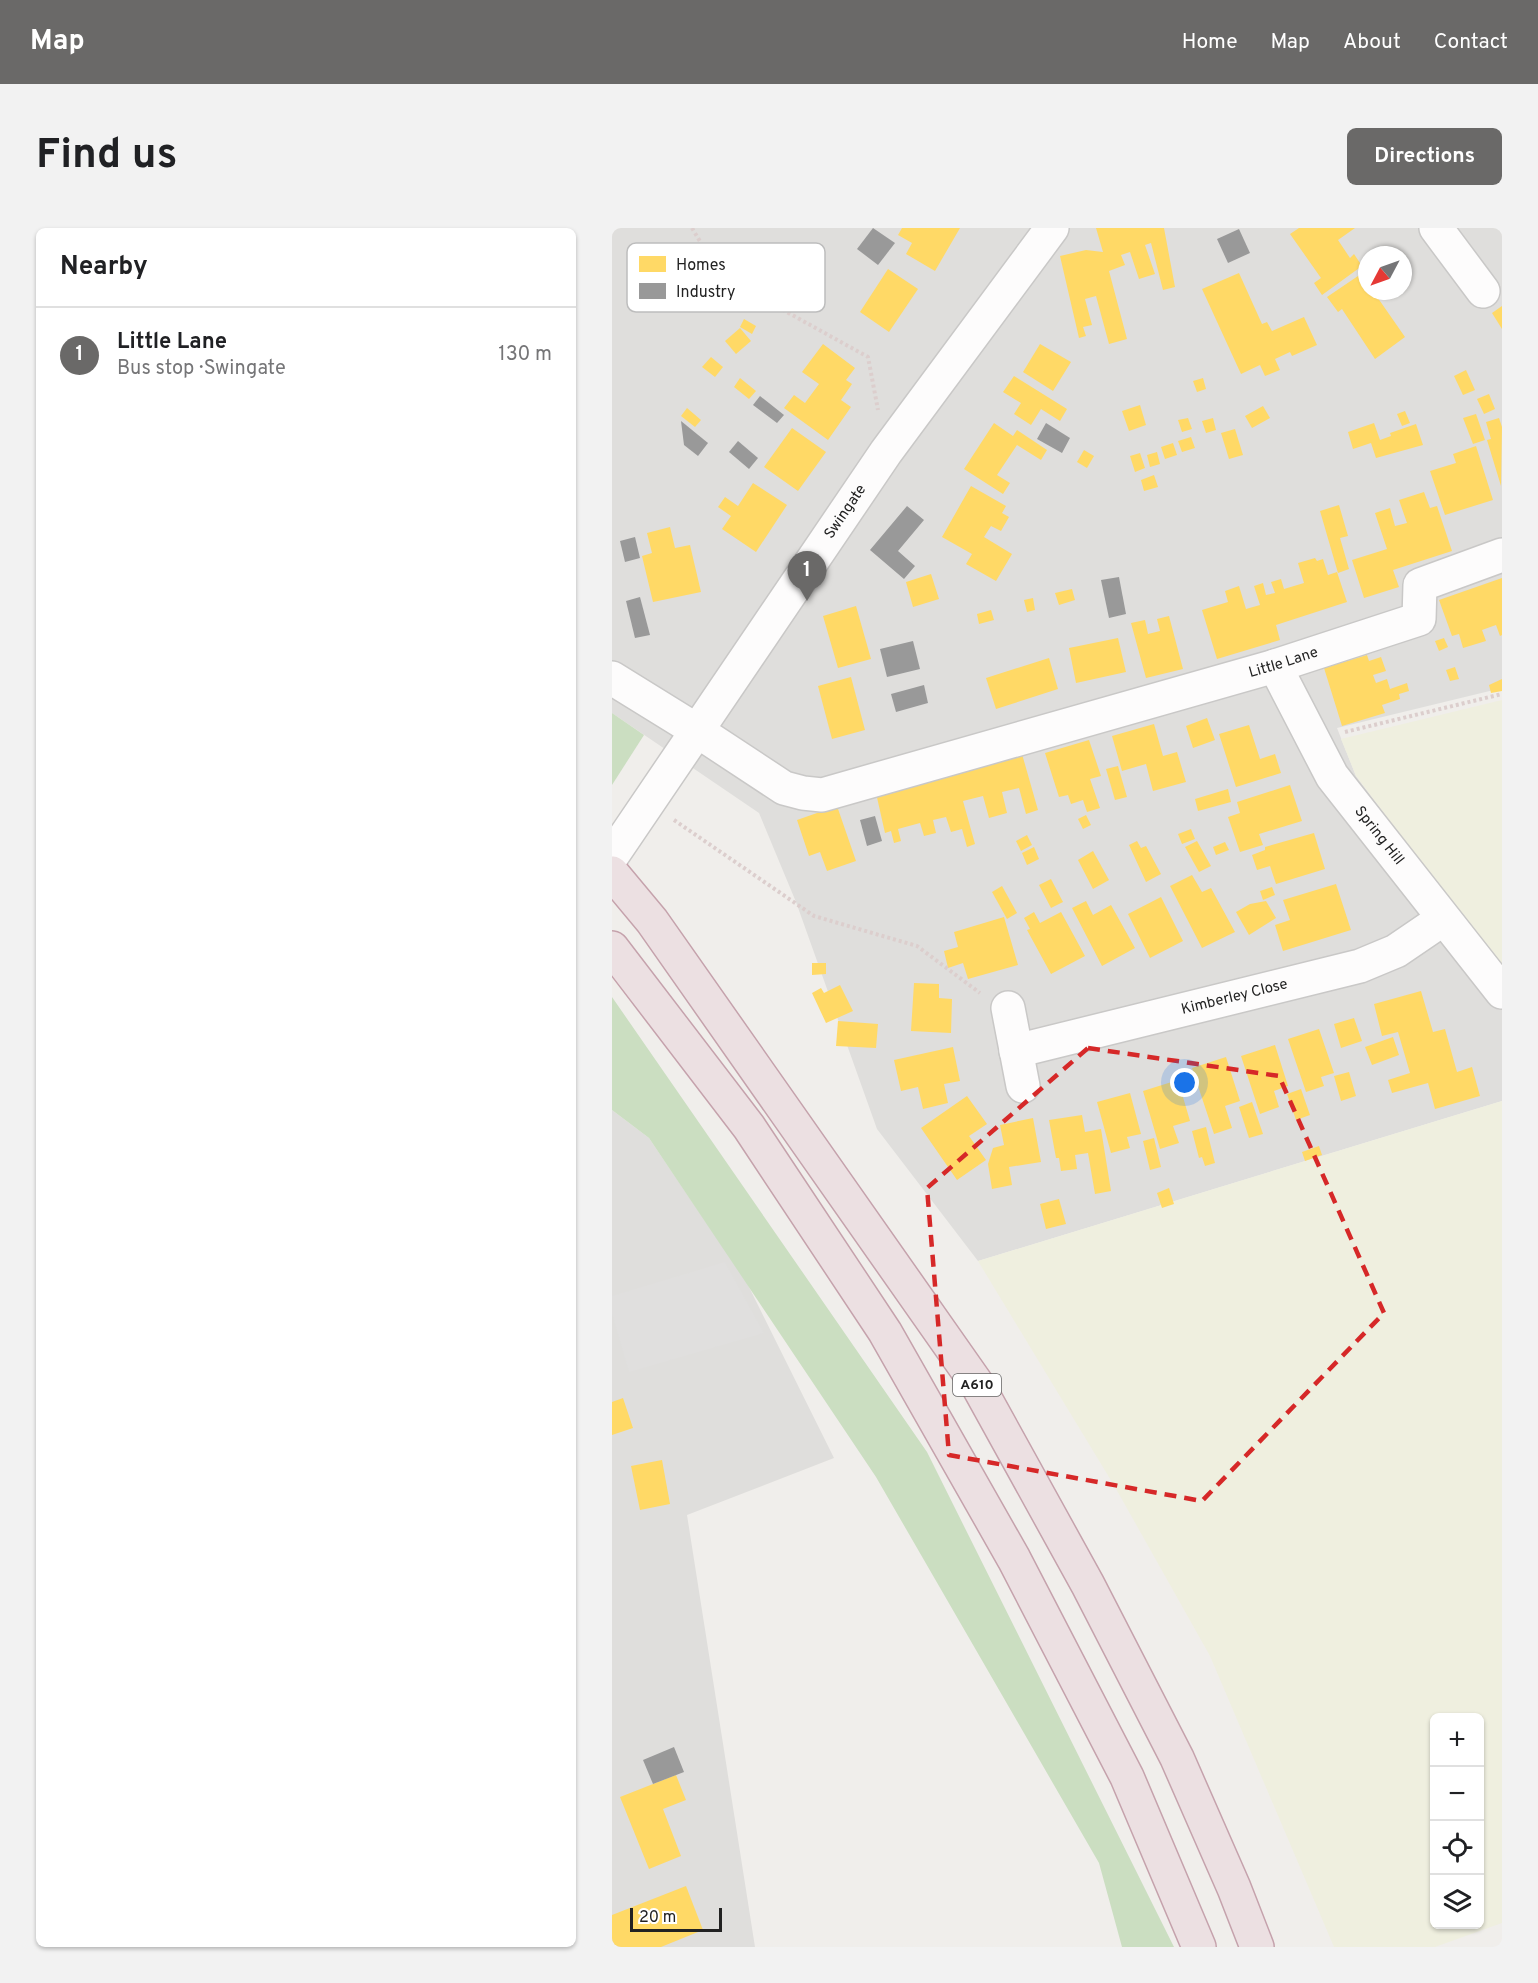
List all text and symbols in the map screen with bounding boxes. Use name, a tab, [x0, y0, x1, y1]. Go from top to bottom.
text: Map	[30, 24, 85, 60]
text: Home	[1182, 29, 1238, 56]
text: Map	[1271, 29, 1310, 56]
text: About	[1343, 29, 1401, 56]
text: Contact	[1434, 29, 1508, 56]
button: Directions	[1347, 128, 1502, 185]
text: Find us	[36, 130, 177, 183]
legend	[627, 243, 825, 312]
north arrow	[1358, 246, 1412, 300]
text: Nearby	[60, 251, 148, 284]
text: Homes	[676, 256, 726, 276]
text: Industry	[676, 283, 735, 303]
text: Little Lane	[117, 329, 227, 356]
text: 1	[76, 342, 84, 368]
text: 130 m	[498, 342, 552, 368]
text: Bus stop · Swingate	[117, 356, 286, 382]
street label: Swingate	[820, 481, 871, 543]
pin: 1	[788, 552, 826, 601]
street label: Little Lane	[1247, 643, 1321, 682]
street label: Spring Hill	[1350, 802, 1408, 869]
street label: Kimberley Close	[1179, 975, 1290, 1019]
your location	[1170, 1068, 1199, 1097]
road number: A610	[953, 1374, 1001, 1396]
map controls	[1430, 1713, 1484, 1929]
button: +	[1430, 1713, 1484, 1767]
button: −	[1430, 1767, 1484, 1821]
button: locate	[1430, 1821, 1484, 1875]
button: layers	[1430, 1875, 1484, 1929]
scale bar	[630, 1905, 722, 1932]
text: 20 m	[639, 1908, 676, 1928]

